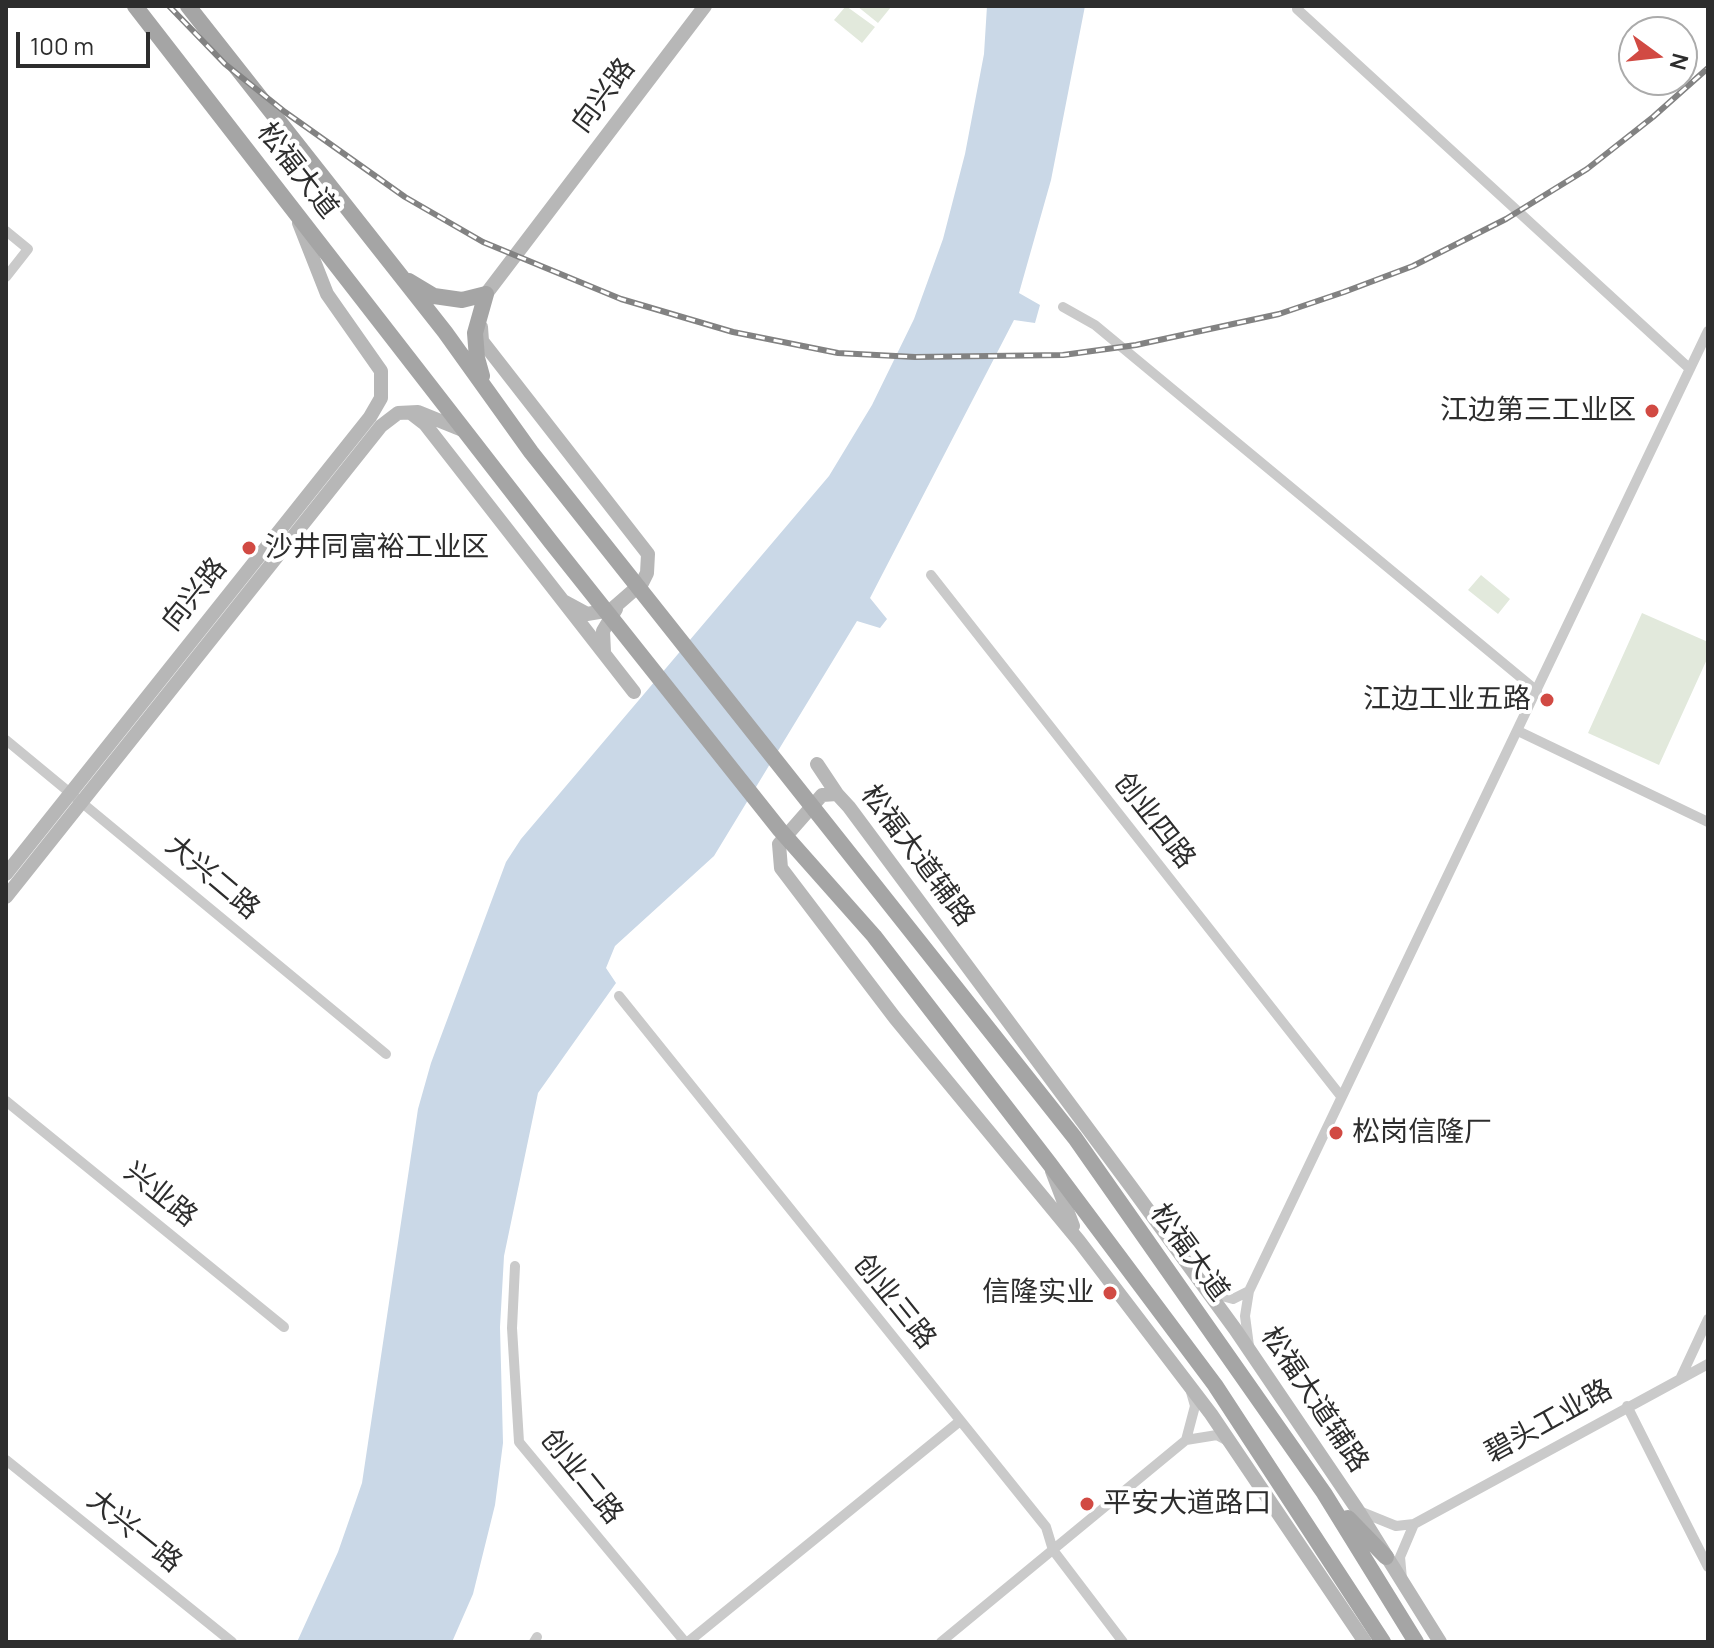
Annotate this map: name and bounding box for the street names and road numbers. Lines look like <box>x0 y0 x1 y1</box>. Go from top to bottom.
street label: 向兴路 <box>565 52 643 140</box>
street label: 松福大道 <box>249 117 345 225</box>
street label: 向兴路 <box>156 552 234 638</box>
street label: 创业四路 <box>1106 767 1202 875</box>
street label: 松福大道辅路 <box>853 779 981 933</box>
street label: 大兴二路 <box>158 829 266 927</box>
street label: 兴业路 <box>117 1156 203 1234</box>
street label: 松福大道 <box>1142 1198 1236 1308</box>
street label: 创业三路 <box>846 1248 942 1356</box>
street label: 松福大道辅路 <box>1253 1321 1375 1479</box>
street label: 碧头工业路 <box>1480 1373 1618 1471</box>
street label: 创业二路 <box>533 1423 629 1531</box>
street label: 大兴一路 <box>80 1484 188 1580</box>

